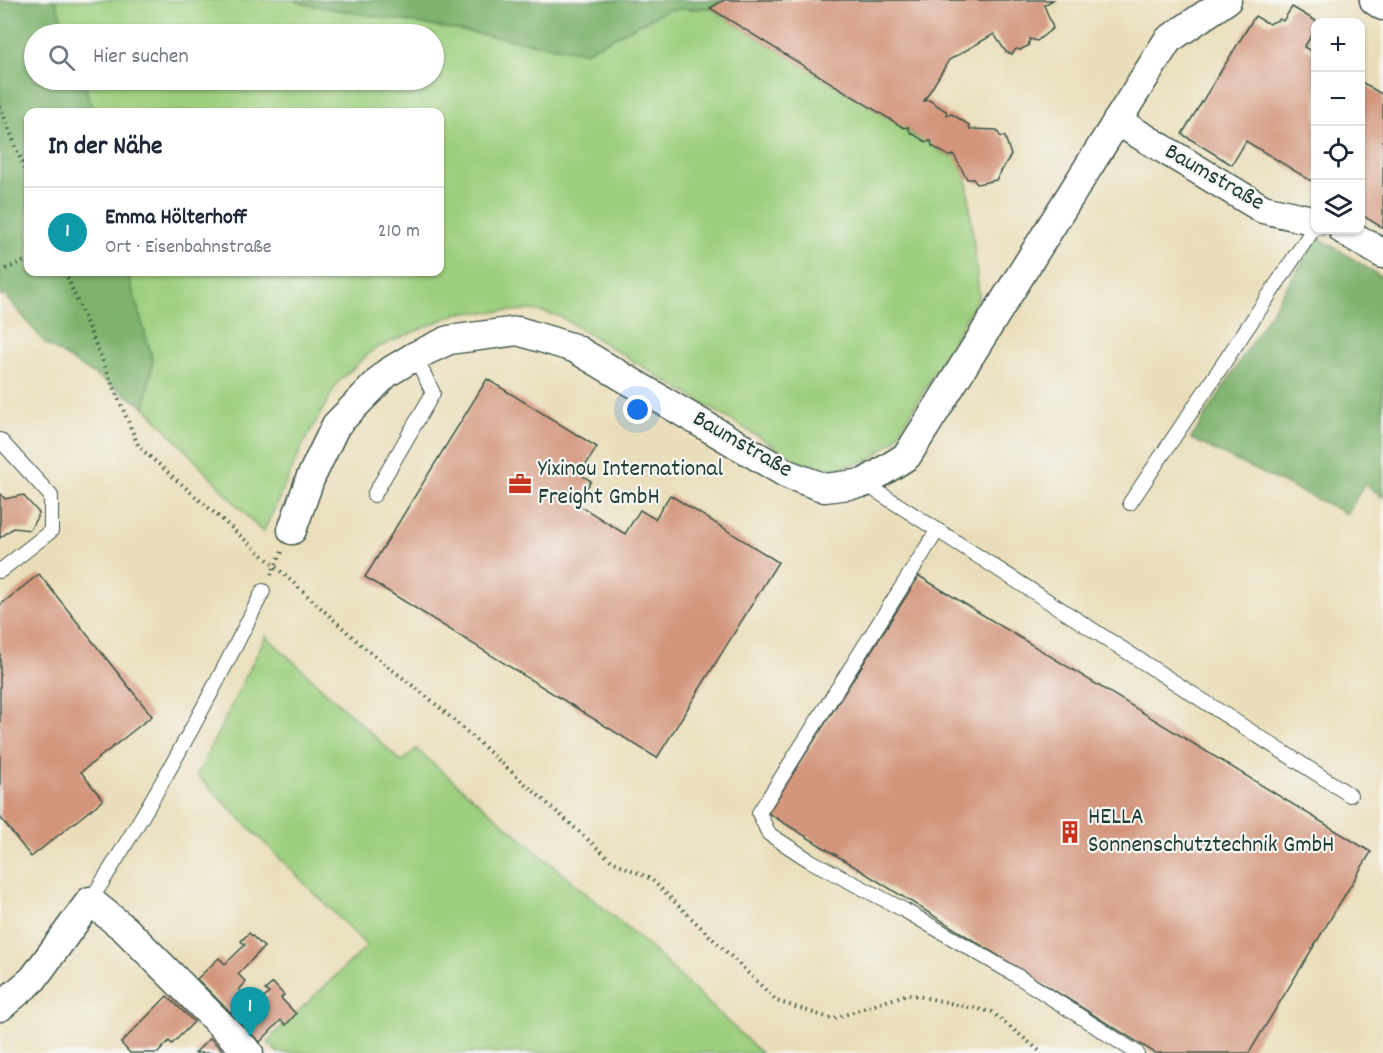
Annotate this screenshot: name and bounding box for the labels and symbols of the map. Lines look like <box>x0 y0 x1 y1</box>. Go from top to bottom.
street label: Baumstraße <box>1158 136 1270 220</box>
your location <box>623 395 652 424</box>
street label: Baumstraße <box>686 403 798 487</box>
place label: Yixinou International Freight GmbH <box>538 453 724 515</box>
office icon: Yixinou International Freight GmbH <box>507 471 533 497</box>
place label: HELLA Sonnenschutztechnik GmbH <box>1088 801 1334 863</box>
building icon: HELLA Sonnenschutztechnik GmbH <box>1057 819 1083 845</box>
pin: 1 <box>230 988 270 1037</box>

